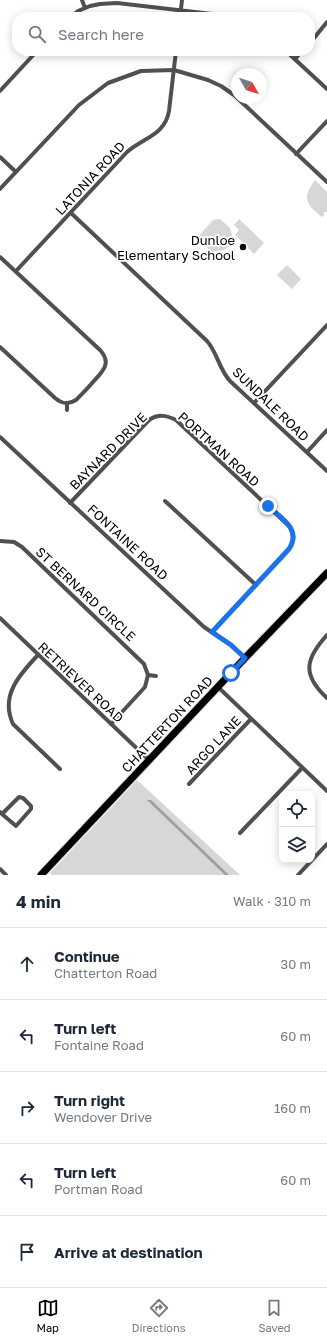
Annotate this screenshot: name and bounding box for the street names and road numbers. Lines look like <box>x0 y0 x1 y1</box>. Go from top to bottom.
street label: LATONIA ROAD <box>52 138 128 218</box>
street label: SUNDALE ROAD <box>230 364 312 444</box>
street label: PORTMAN ROAD <box>175 408 263 490</box>
street label: BAYNARD DRIVE <box>66 409 150 493</box>
street label: FONTAINE ROAD <box>84 501 172 583</box>
street label: ST BERNARD CIRCLE <box>33 544 139 644</box>
street label: RETRIEVER ROAD <box>35 638 127 726</box>
street label: CHATTERTON ROAD <box>118 672 216 776</box>
street label: ARGO LANE <box>182 712 244 777</box>

